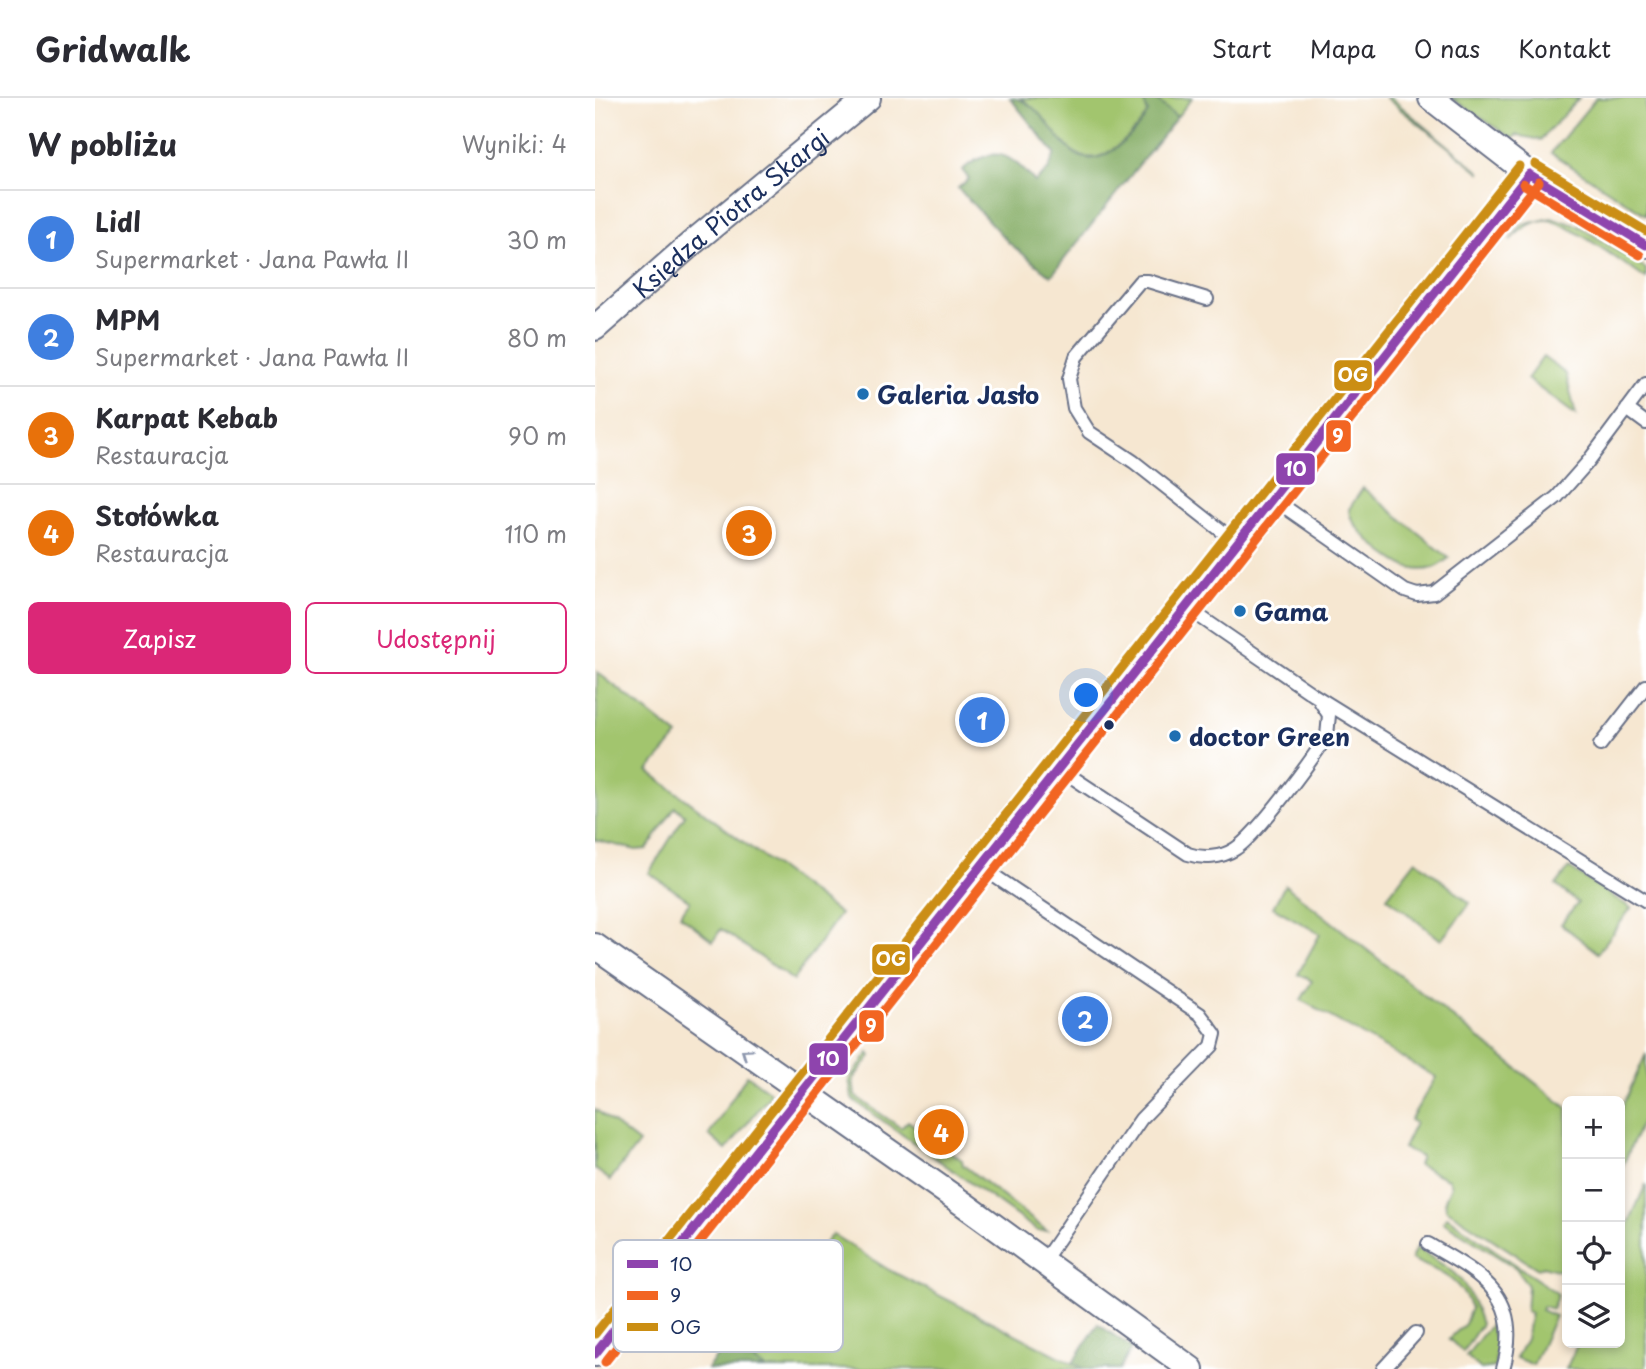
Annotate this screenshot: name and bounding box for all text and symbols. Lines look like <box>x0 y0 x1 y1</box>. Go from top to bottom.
text: Gridwalk <box>35 23 191 73</box>
text: Start <box>1212 30 1272 66</box>
text: Mapa <box>1310 30 1376 66</box>
text: O nas <box>1414 30 1480 66</box>
text: Kontakt <box>1518 30 1611 66</box>
street label: Księdza Piotra Skargi <box>624 119 837 306</box>
text: W pobliżu <box>28 121 177 166</box>
text: Wyniki: 4 <box>462 126 567 161</box>
text: Lidl <box>95 202 141 241</box>
text: 1 <box>46 222 57 257</box>
text: 30 m <box>506 222 567 257</box>
text: Supermarket · Jana Pawła II <box>95 241 409 276</box>
text: MPM <box>95 300 160 339</box>
text: 2 <box>43 320 59 355</box>
text: 80 m <box>507 320 567 355</box>
text: Supermarket · Jana Pawła II <box>95 339 409 374</box>
line badge: OG <box>1333 359 1373 392</box>
text: OG <box>1337 360 1369 388</box>
place label: Galeria Jasło <box>877 376 1039 412</box>
marker: Galeria Jasło <box>855 386 871 402</box>
text: Karpat Kebab <box>95 398 278 437</box>
text: 3 <box>43 418 59 453</box>
text: 90 m <box>508 418 567 453</box>
line badge: 9 <box>1325 419 1352 453</box>
text: 9 <box>1332 421 1344 449</box>
text: Restauracja <box>95 437 228 472</box>
line badge: 10 <box>1275 452 1316 486</box>
text: 10 <box>1283 454 1307 482</box>
text: Stołówka <box>95 496 219 535</box>
pin: 3 <box>726 507 772 559</box>
text: 4 <box>43 516 59 551</box>
text: 110 m <box>505 516 567 551</box>
text: Restauracja <box>95 535 228 570</box>
place label: Gama <box>1254 593 1329 629</box>
button: Zapisz <box>28 602 291 674</box>
button: Udostępnij <box>305 602 567 674</box>
marker: Gama <box>1232 603 1248 619</box>
your location <box>1069 678 1103 712</box>
pin: 1 <box>959 694 1005 746</box>
unlabelled marker <box>1102 718 1116 732</box>
place label: doctor Green <box>1189 718 1350 754</box>
marker: doctor Green <box>1167 728 1183 744</box>
line badge: OG <box>871 943 911 976</box>
text: OG <box>875 944 907 972</box>
pin: 2 <box>1062 993 1108 1045</box>
line badge: 9 <box>858 1009 885 1043</box>
text: 9 <box>865 1011 877 1039</box>
line badge: 10 <box>808 1042 849 1076</box>
text: 10 <box>816 1044 840 1072</box>
one-way arrow <box>741 1049 754 1061</box>
map controls <box>1562 1096 1625 1348</box>
button: + <box>1562 1096 1625 1159</box>
pin: 4 <box>918 1106 964 1158</box>
button: − <box>1562 1159 1625 1222</box>
button: locate <box>1562 1222 1625 1285</box>
legend <box>613 1240 843 1352</box>
text: 10 <box>670 1249 692 1277</box>
text: 9 <box>670 1280 681 1308</box>
button: layers <box>1562 1285 1625 1348</box>
text: OG <box>670 1312 701 1340</box>

